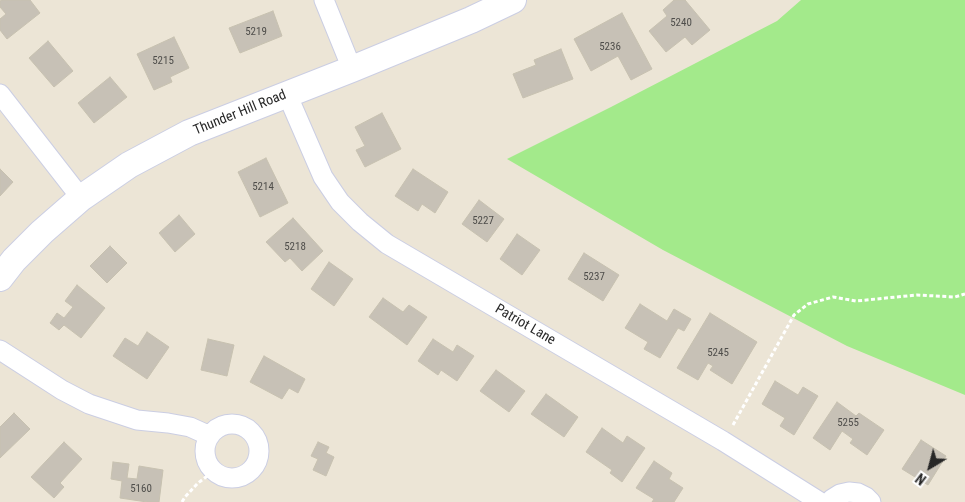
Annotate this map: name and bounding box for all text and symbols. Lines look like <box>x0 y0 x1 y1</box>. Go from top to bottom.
house number: 5240 <box>670 16 692 30</box>
house number: 5219 <box>245 25 267 39</box>
house number: 5236 <box>599 40 621 54</box>
house number: 5215 <box>152 54 174 68</box>
street label: Thunder Hill Road <box>191 87 289 139</box>
house number: 5214 <box>252 180 274 194</box>
house number: 5227 <box>472 214 494 228</box>
house number: 5218 <box>284 240 306 254</box>
house number: 5237 <box>583 270 605 284</box>
street label: Patriot Lane <box>492 301 558 349</box>
house number: 5245 <box>707 346 729 360</box>
house number: 5255 <box>837 416 859 430</box>
north arrow <box>905 442 955 492</box>
text: N <box>913 470 929 488</box>
house number: 5160 <box>130 482 152 496</box>

